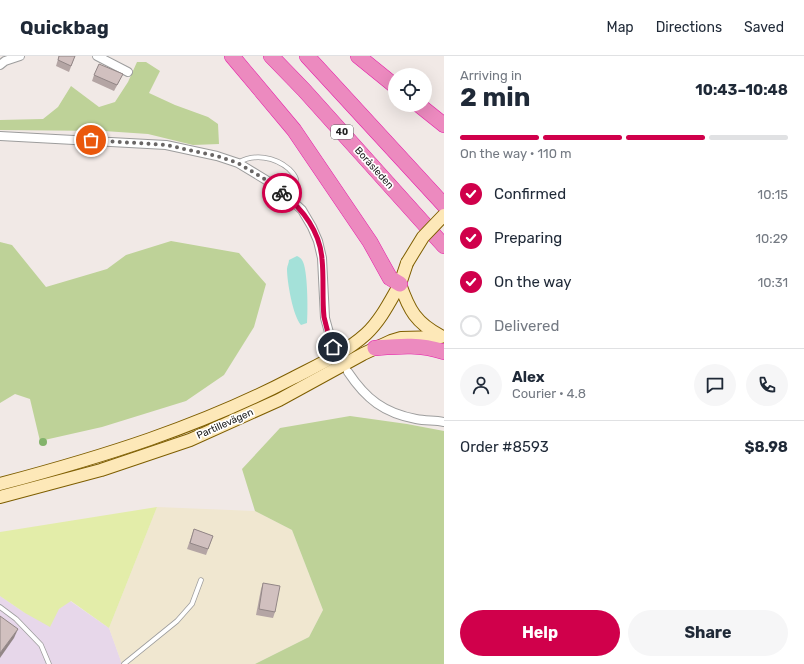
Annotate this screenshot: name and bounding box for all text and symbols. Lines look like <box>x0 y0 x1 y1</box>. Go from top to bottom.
text: Quickbag <box>20 16 109 39</box>
text: Map <box>607 19 634 36</box>
text: Directions <box>656 19 722 36</box>
text: Saved <box>744 19 784 36</box>
map controls <box>388 68 432 112</box>
button: locate <box>388 68 432 112</box>
text: Arriving in <box>460 68 522 83</box>
text: 10:43–10:48 <box>695 81 788 99</box>
text: 2 min <box>460 82 530 113</box>
pin <box>74 123 108 157</box>
road number: 40 <box>331 125 353 139</box>
icon: bag <box>80 129 102 151</box>
street label: Boråsleden <box>352 145 396 191</box>
text: On the way · 110 m <box>460 146 572 161</box>
courier <box>262 173 302 213</box>
icon: bike <box>271 182 293 204</box>
icon: check <box>460 183 482 205</box>
text: Confirmed <box>494 185 566 203</box>
text: 10:15 <box>758 187 788 202</box>
icon: check <box>460 227 482 249</box>
text: Preparing <box>494 229 562 247</box>
text: 10:29 <box>756 231 788 246</box>
icon: check <box>460 271 482 293</box>
text: On the way <box>494 273 572 291</box>
text: 10:31 <box>758 275 788 290</box>
text: Delivered <box>494 317 559 335</box>
pin <box>316 330 350 364</box>
icon: home <box>322 336 344 358</box>
button: person <box>460 364 502 406</box>
button: chat <box>694 364 736 406</box>
button: phone <box>746 364 788 406</box>
text: Alex <box>512 368 545 386</box>
text: Courier · 4.8 <box>512 386 586 401</box>
street label: Partillevägen <box>195 406 255 442</box>
text: Order #8593 <box>460 438 549 456</box>
text: $8.98 <box>744 438 788 456</box>
button: Help <box>460 610 620 656</box>
button: Share <box>628 610 788 656</box>

